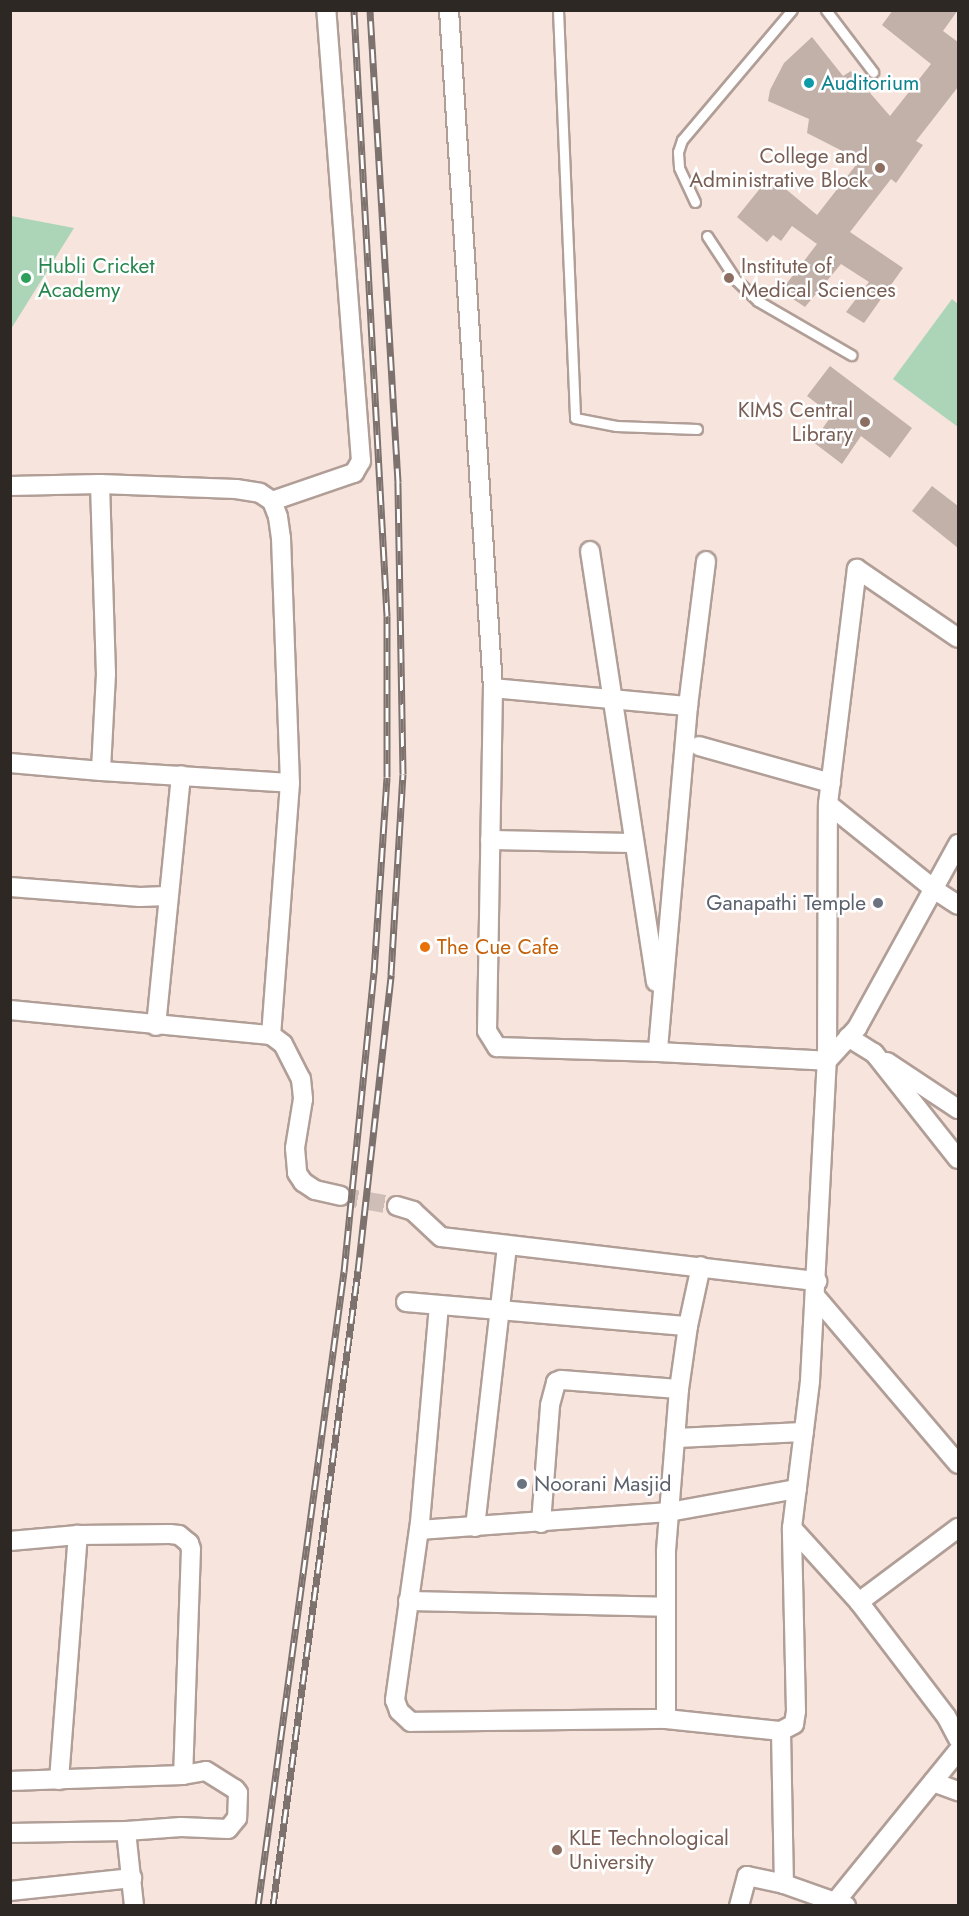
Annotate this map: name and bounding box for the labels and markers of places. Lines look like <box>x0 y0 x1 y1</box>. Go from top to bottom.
place label: Auditorium <box>821 70 919 96</box>
marker: Auditorium <box>802 76 816 90</box>
place label: College and Administrative Block <box>689 143 868 193</box>
marker: College and Administrative Block <box>873 161 887 175</box>
place label: Hubli Cricket Academy <box>38 253 154 303</box>
place label: Institute of Medical Sciences <box>741 253 896 303</box>
marker: Hubli Cricket Academy <box>19 271 33 285</box>
marker: Institute of Medical Sciences <box>722 271 736 285</box>
place label: KIMS Central Library <box>738 397 853 447</box>
marker: KIMS Central Library <box>858 415 872 429</box>
place label: Ganapathi Temple <box>706 890 866 916</box>
marker: Ganapathi Temple <box>871 896 885 910</box>
place label: The Cue Cafe <box>437 934 559 960</box>
marker: The Cue Cafe <box>418 940 432 954</box>
place label: Noorani Masjid <box>534 1471 672 1497</box>
marker: Noorani Masjid <box>515 1477 529 1491</box>
place label: KLE Technological University <box>569 1825 729 1875</box>
marker: KLE Technological University <box>550 1843 564 1857</box>

